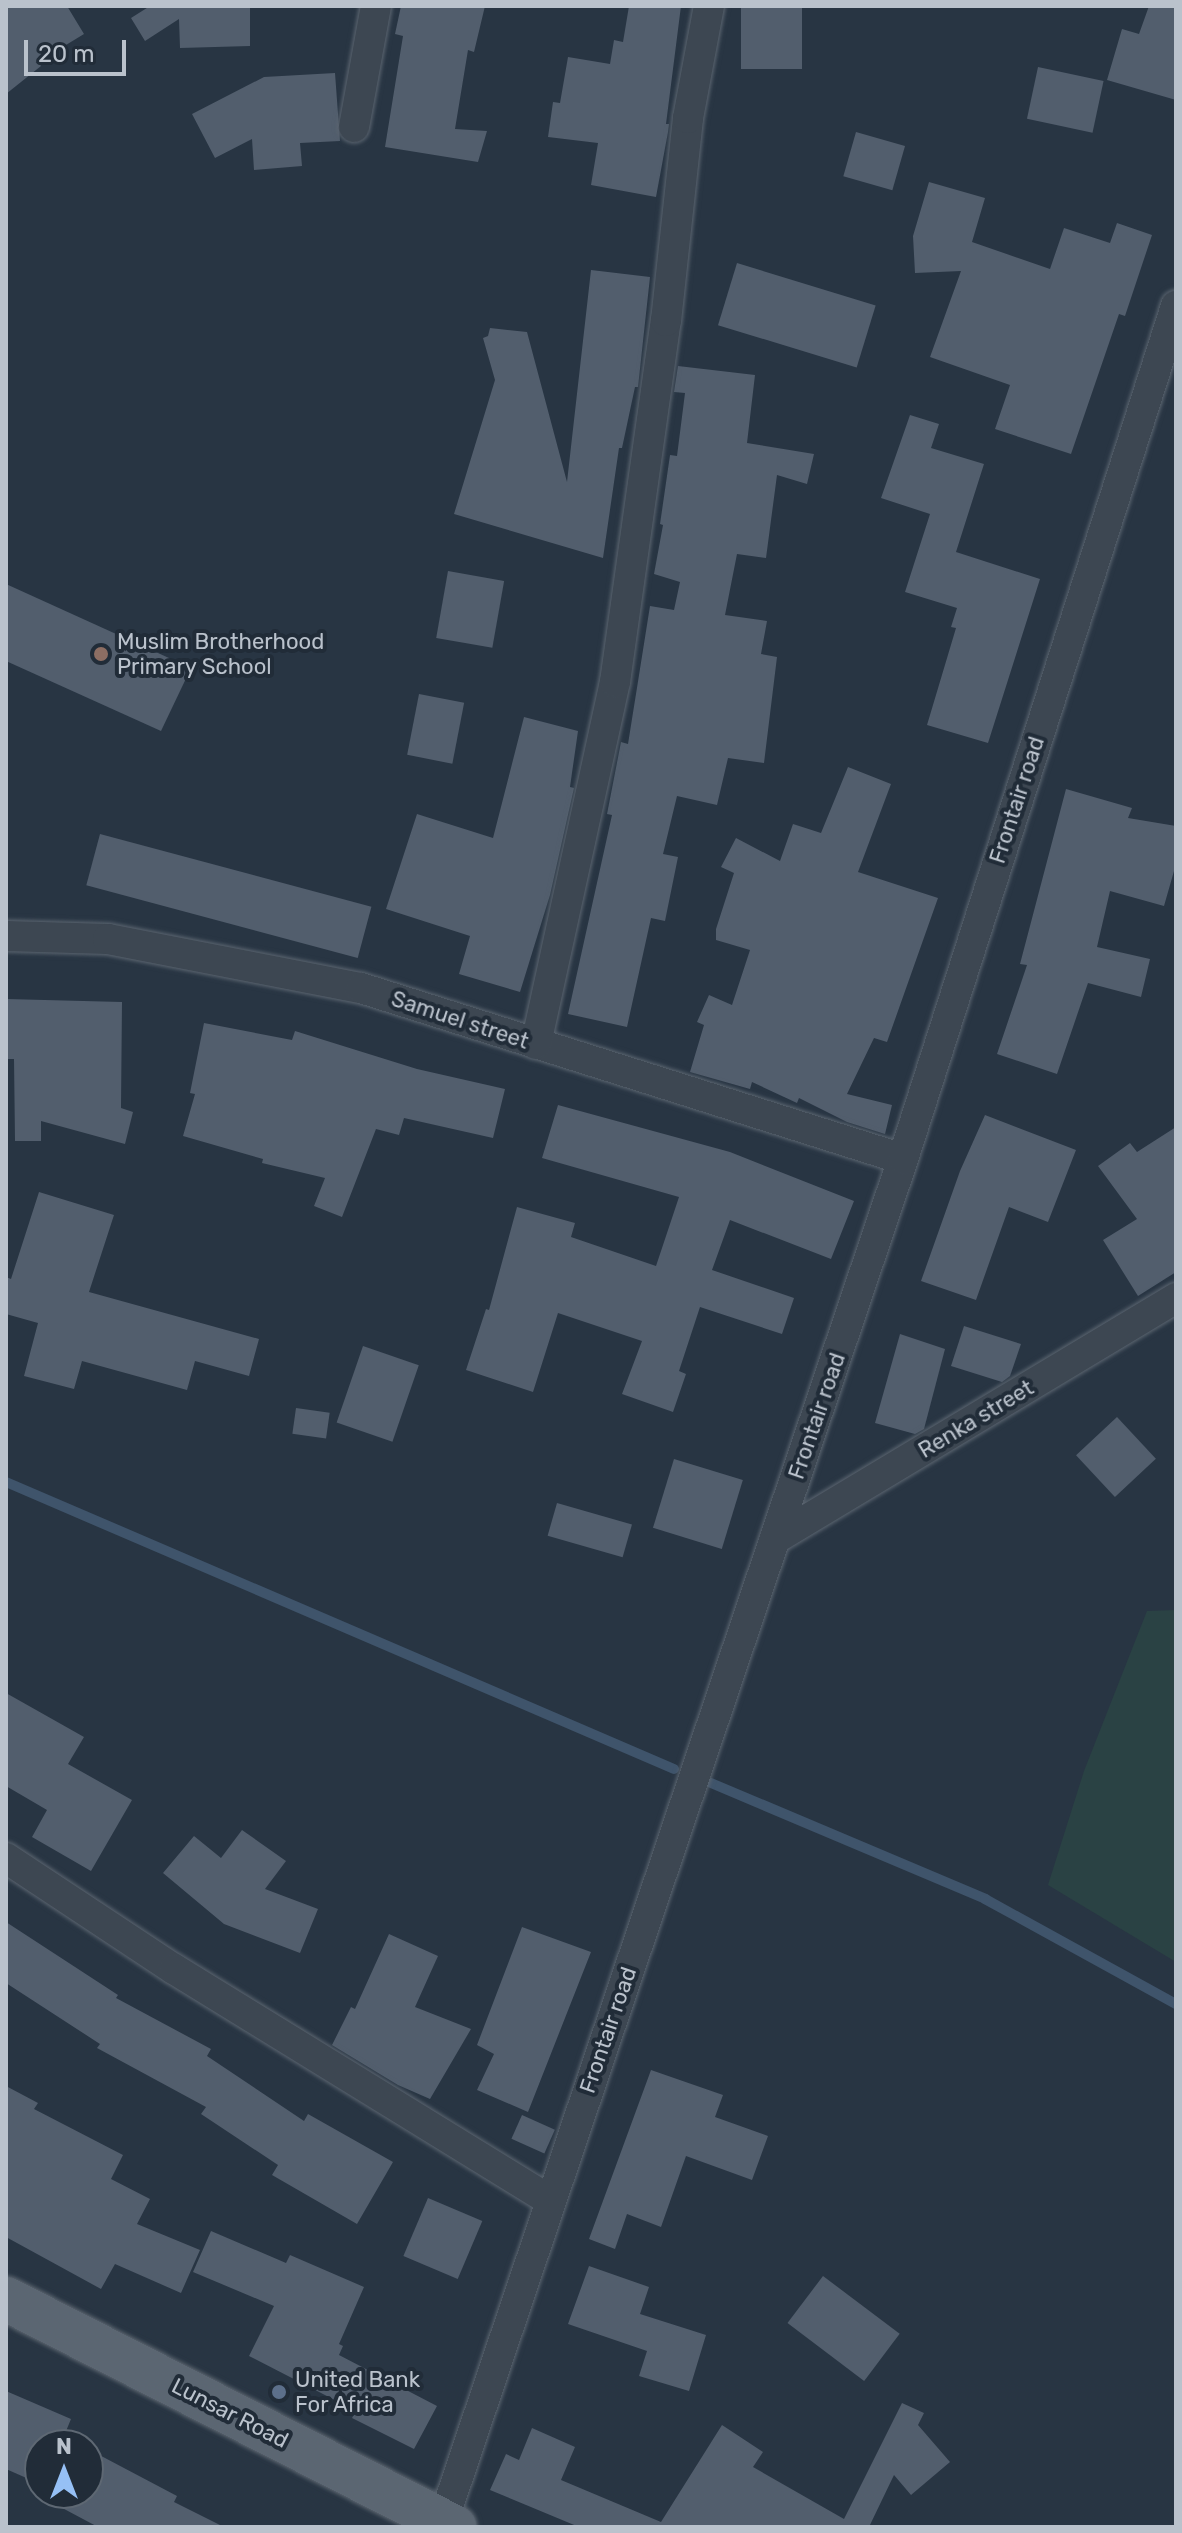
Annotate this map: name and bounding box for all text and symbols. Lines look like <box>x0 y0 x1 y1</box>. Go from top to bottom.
scale bar <box>28 24 130 74</box>
text: 20 m <box>38 40 95 68</box>
place label: Muslim Brotherhood Primary School <box>117 628 324 680</box>
marker: Muslim Brotherhood Primary School <box>92 645 110 663</box>
street label: Frontair road <box>984 733 1050 867</box>
street label: Samuel street <box>388 985 532 1055</box>
street label: Frontair road <box>783 1349 851 1483</box>
street label: Renka street <box>914 1374 1038 1464</box>
street label: Frontair road <box>574 1963 642 2097</box>
place label: United Bank For Africa <box>295 2366 420 2418</box>
street label: Lunsar Road <box>167 2372 293 2454</box>
marker: United Bank For Africa <box>270 2383 288 2401</box>
north arrow <box>24 2429 104 2509</box>
text: N <box>56 2433 72 2460</box>

